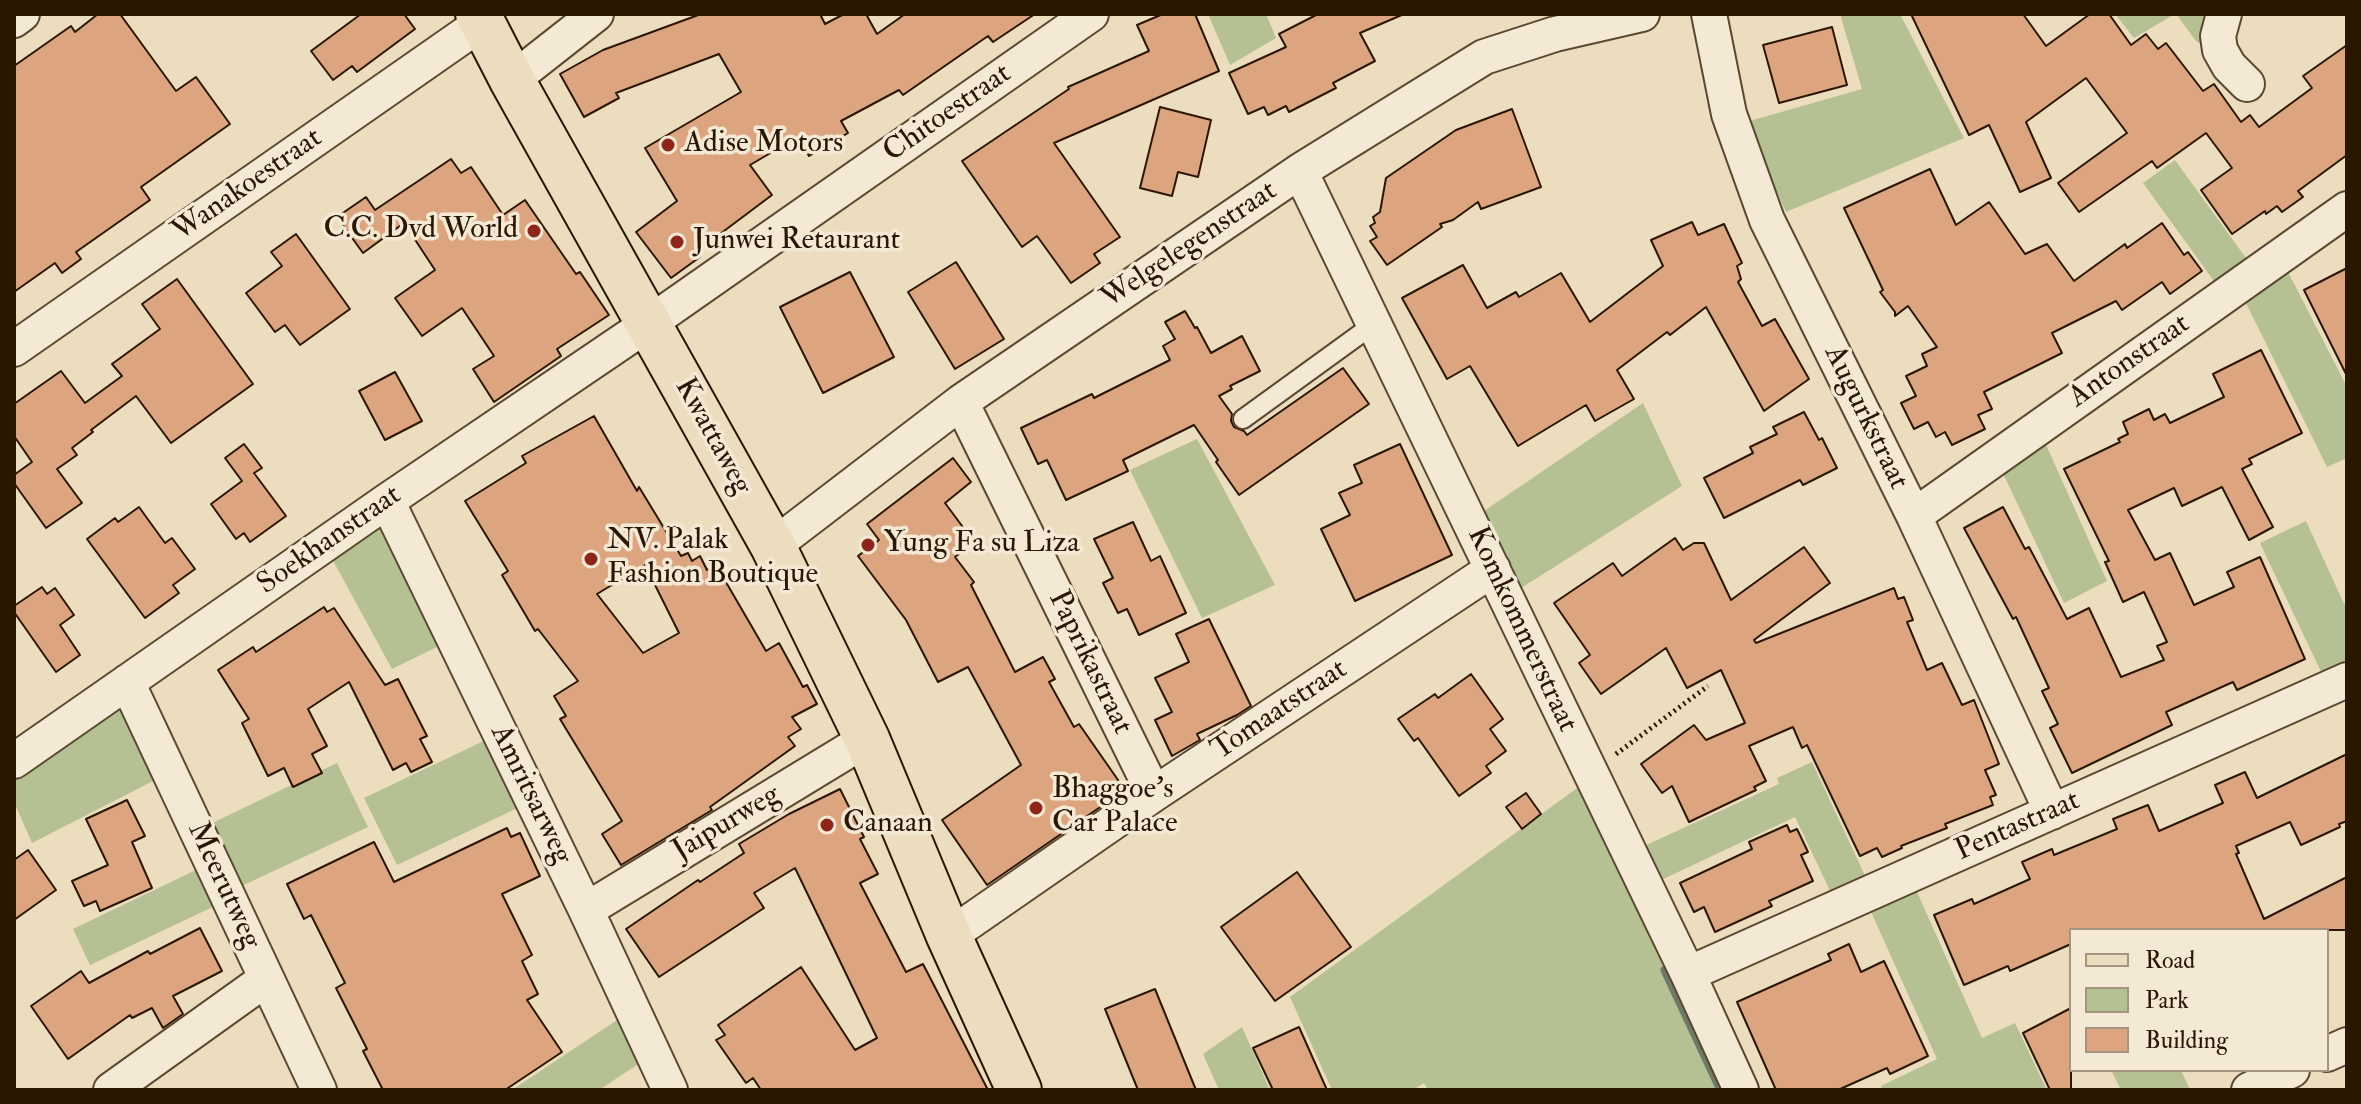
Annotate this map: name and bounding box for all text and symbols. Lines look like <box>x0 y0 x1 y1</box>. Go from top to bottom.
street label: Chitoestraat <box>877 57 1019 171</box>
street label: Wanakoestraat <box>166 121 330 251</box>
place label: Adise Motors <box>684 127 843 163</box>
marker: Adise Motors <box>659 136 677 154</box>
street label: Welgelegenstraat <box>1095 174 1285 318</box>
place label: C.C. Dvd World <box>324 213 518 249</box>
marker: C.C. Dvd World <box>525 222 543 240</box>
place label: Junwei Retaurant <box>693 224 900 260</box>
marker: Junwei Retaurant <box>668 233 686 251</box>
street label: Antonstraat <box>2063 307 2197 417</box>
street label: Augurkstraat <box>1815 340 1915 496</box>
street label: Kwattaweg <box>665 372 759 502</box>
street label: Soekhanstraat <box>251 478 409 604</box>
street label: Komkommerstraat <box>1458 522 1584 738</box>
place label: NV. Palak Fashion Boutique <box>607 524 818 594</box>
place label: Yung Fa su Liza <box>884 527 1080 563</box>
marker: Yung Fa su Liza <box>859 536 877 554</box>
marker: NV. Palak Fashion Boutique <box>582 550 600 568</box>
street label: Paprikastraat <box>1039 585 1139 741</box>
street label: Tomaatstraat <box>1205 652 1355 770</box>
street label: Amritsarweg <box>481 720 579 870</box>
place label: Bhaggoe's Car Palace <box>1052 773 1177 844</box>
street label: Jaipurweg <box>667 778 787 870</box>
street label: Pentastraat <box>1950 784 2086 870</box>
marker: Bhaggoe's Car Palace <box>1027 799 1045 817</box>
place label: Canaan <box>843 807 933 843</box>
marker: Canaan <box>818 816 836 834</box>
street label: Meerutweg <box>178 817 268 955</box>
legend <box>2069 928 2329 1072</box>
text: Road <box>2145 945 2195 976</box>
text: Park <box>2145 985 2189 1016</box>
text: Building <box>2145 1025 2228 1056</box>

